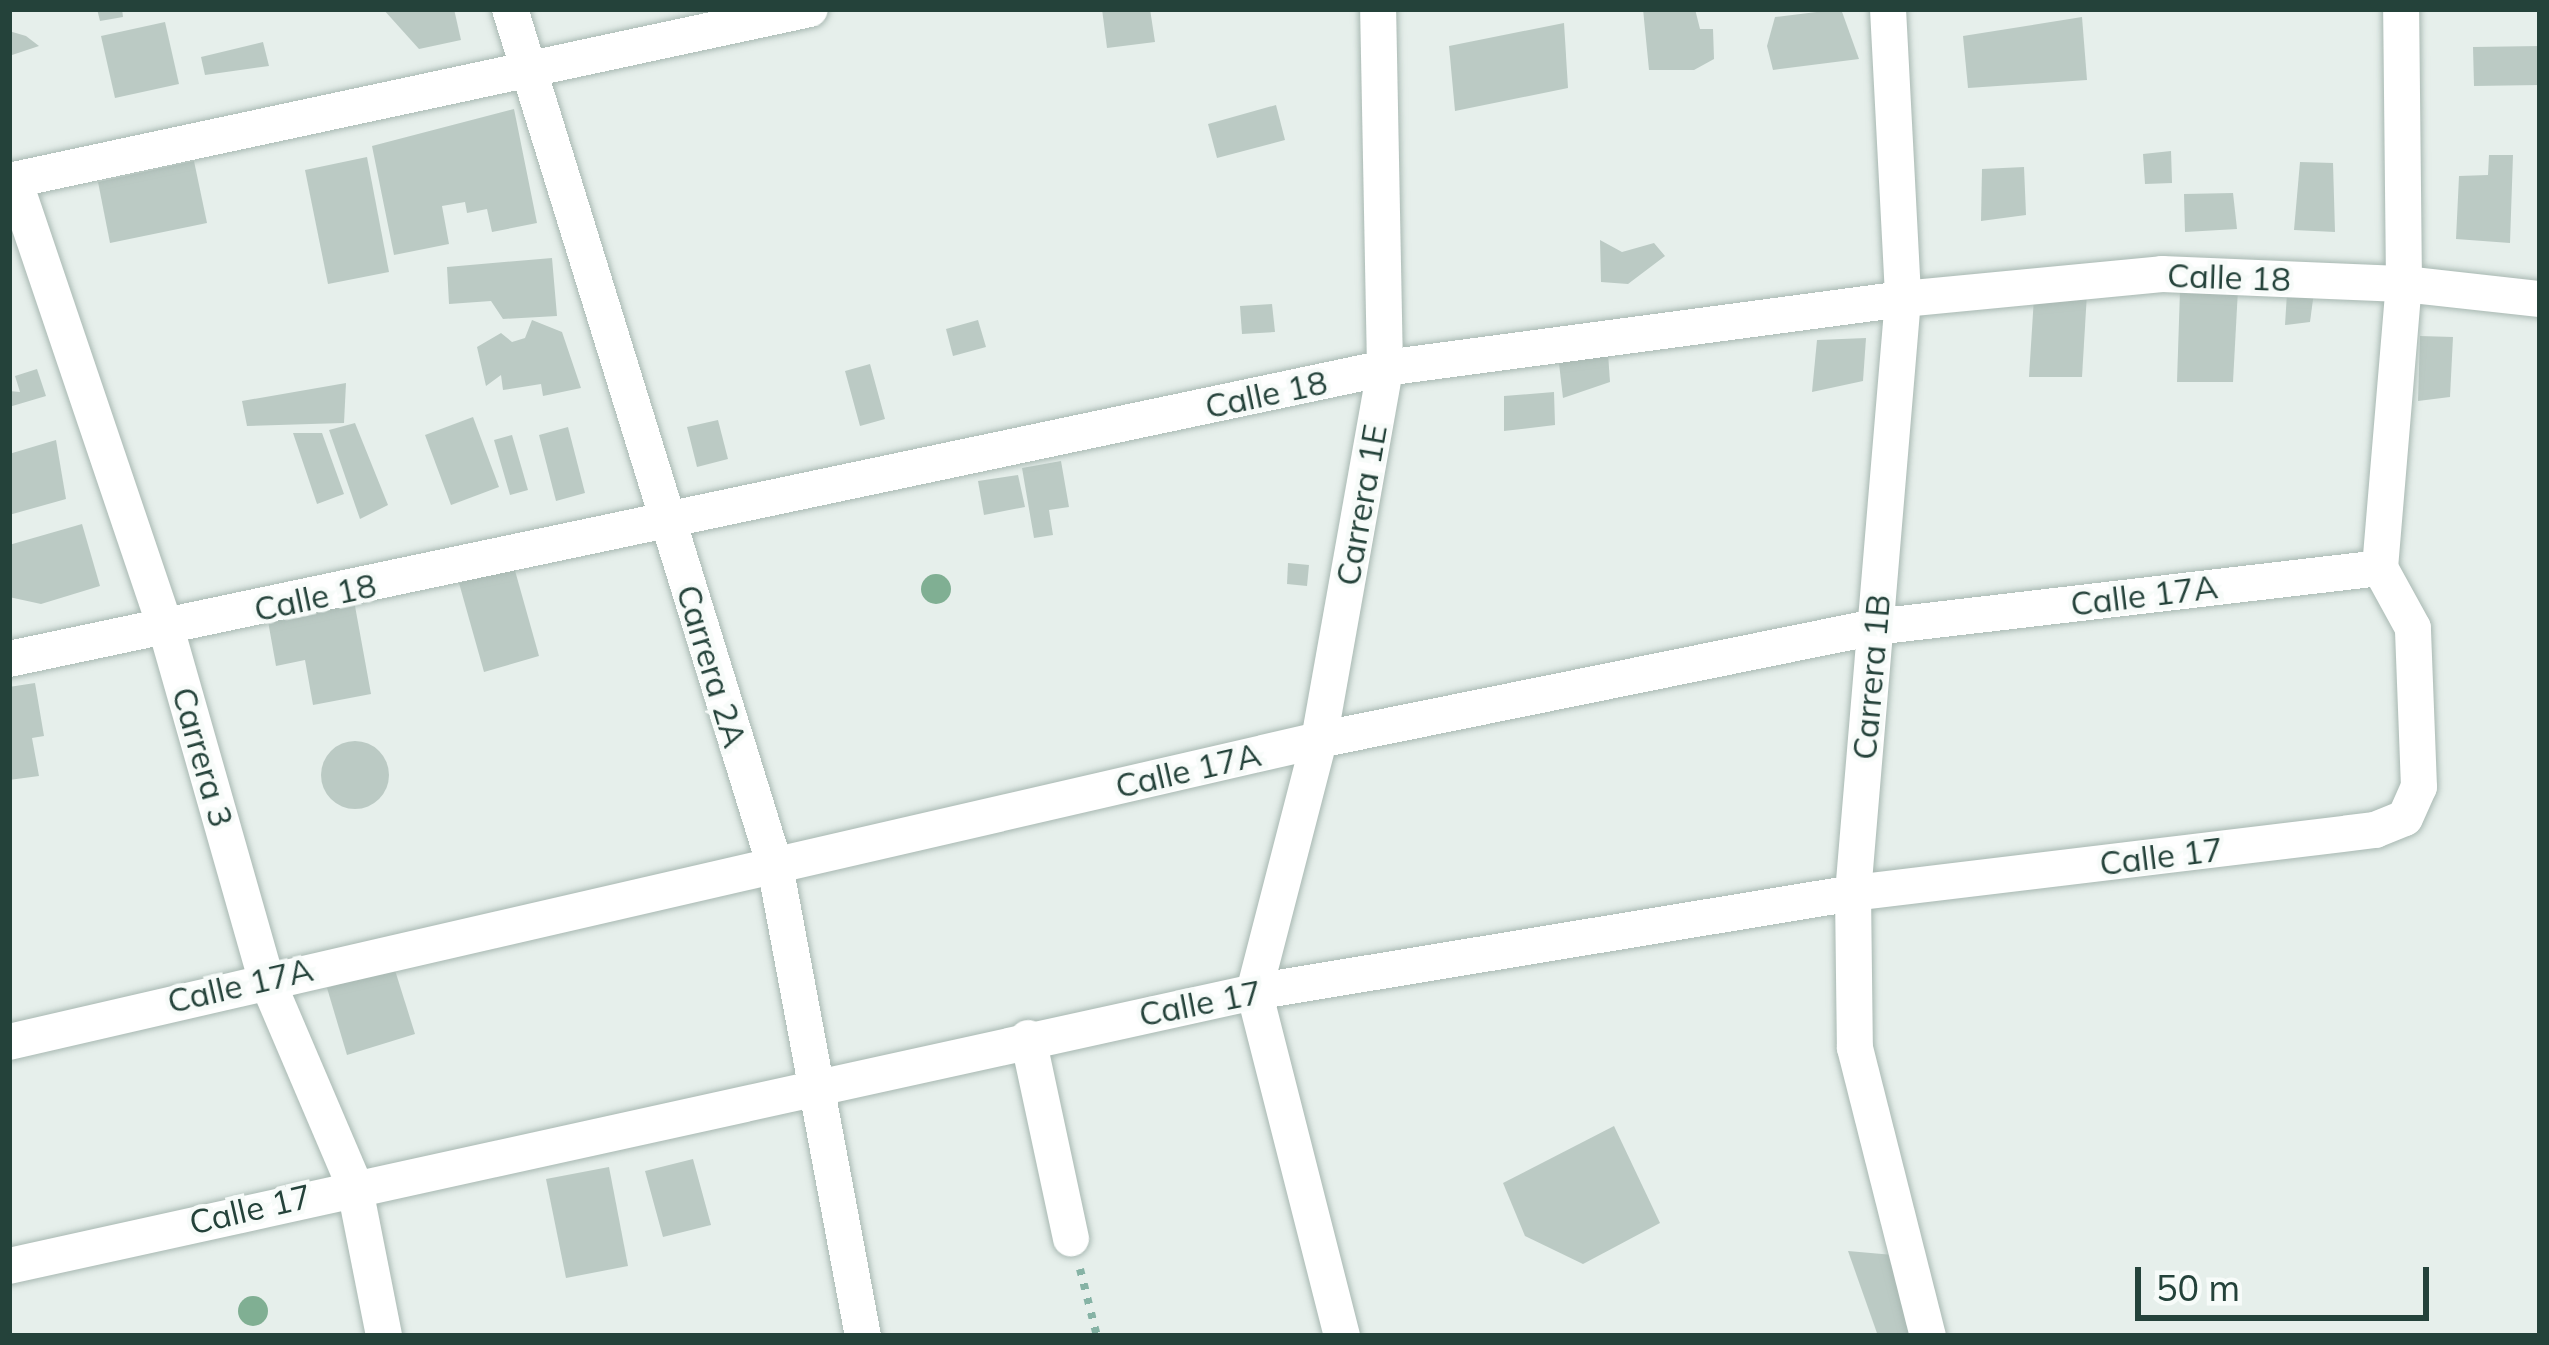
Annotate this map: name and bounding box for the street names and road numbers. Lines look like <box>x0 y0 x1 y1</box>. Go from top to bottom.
street label: Calle 18 <box>2166 255 2292 299</box>
street label: Calle 18 <box>1201 362 1331 426</box>
street label: Carrera 1E <box>1327 421 1395 589</box>
street label: Calle 18 <box>250 565 380 629</box>
street label: Calle 17A <box>2068 566 2220 624</box>
street label: Carrera 2A <box>669 580 755 752</box>
street label: Carrera 1B <box>1844 593 1898 761</box>
street label: Carrera 3 <box>164 683 242 831</box>
street label: Calle 17A <box>1111 734 1265 806</box>
street label: Calle 17 <box>2097 829 2225 883</box>
street label: Calle 17A <box>163 949 317 1021</box>
street label: Calle 17 <box>1136 972 1264 1034</box>
street label: Calle 17 <box>185 1176 315 1242</box>

